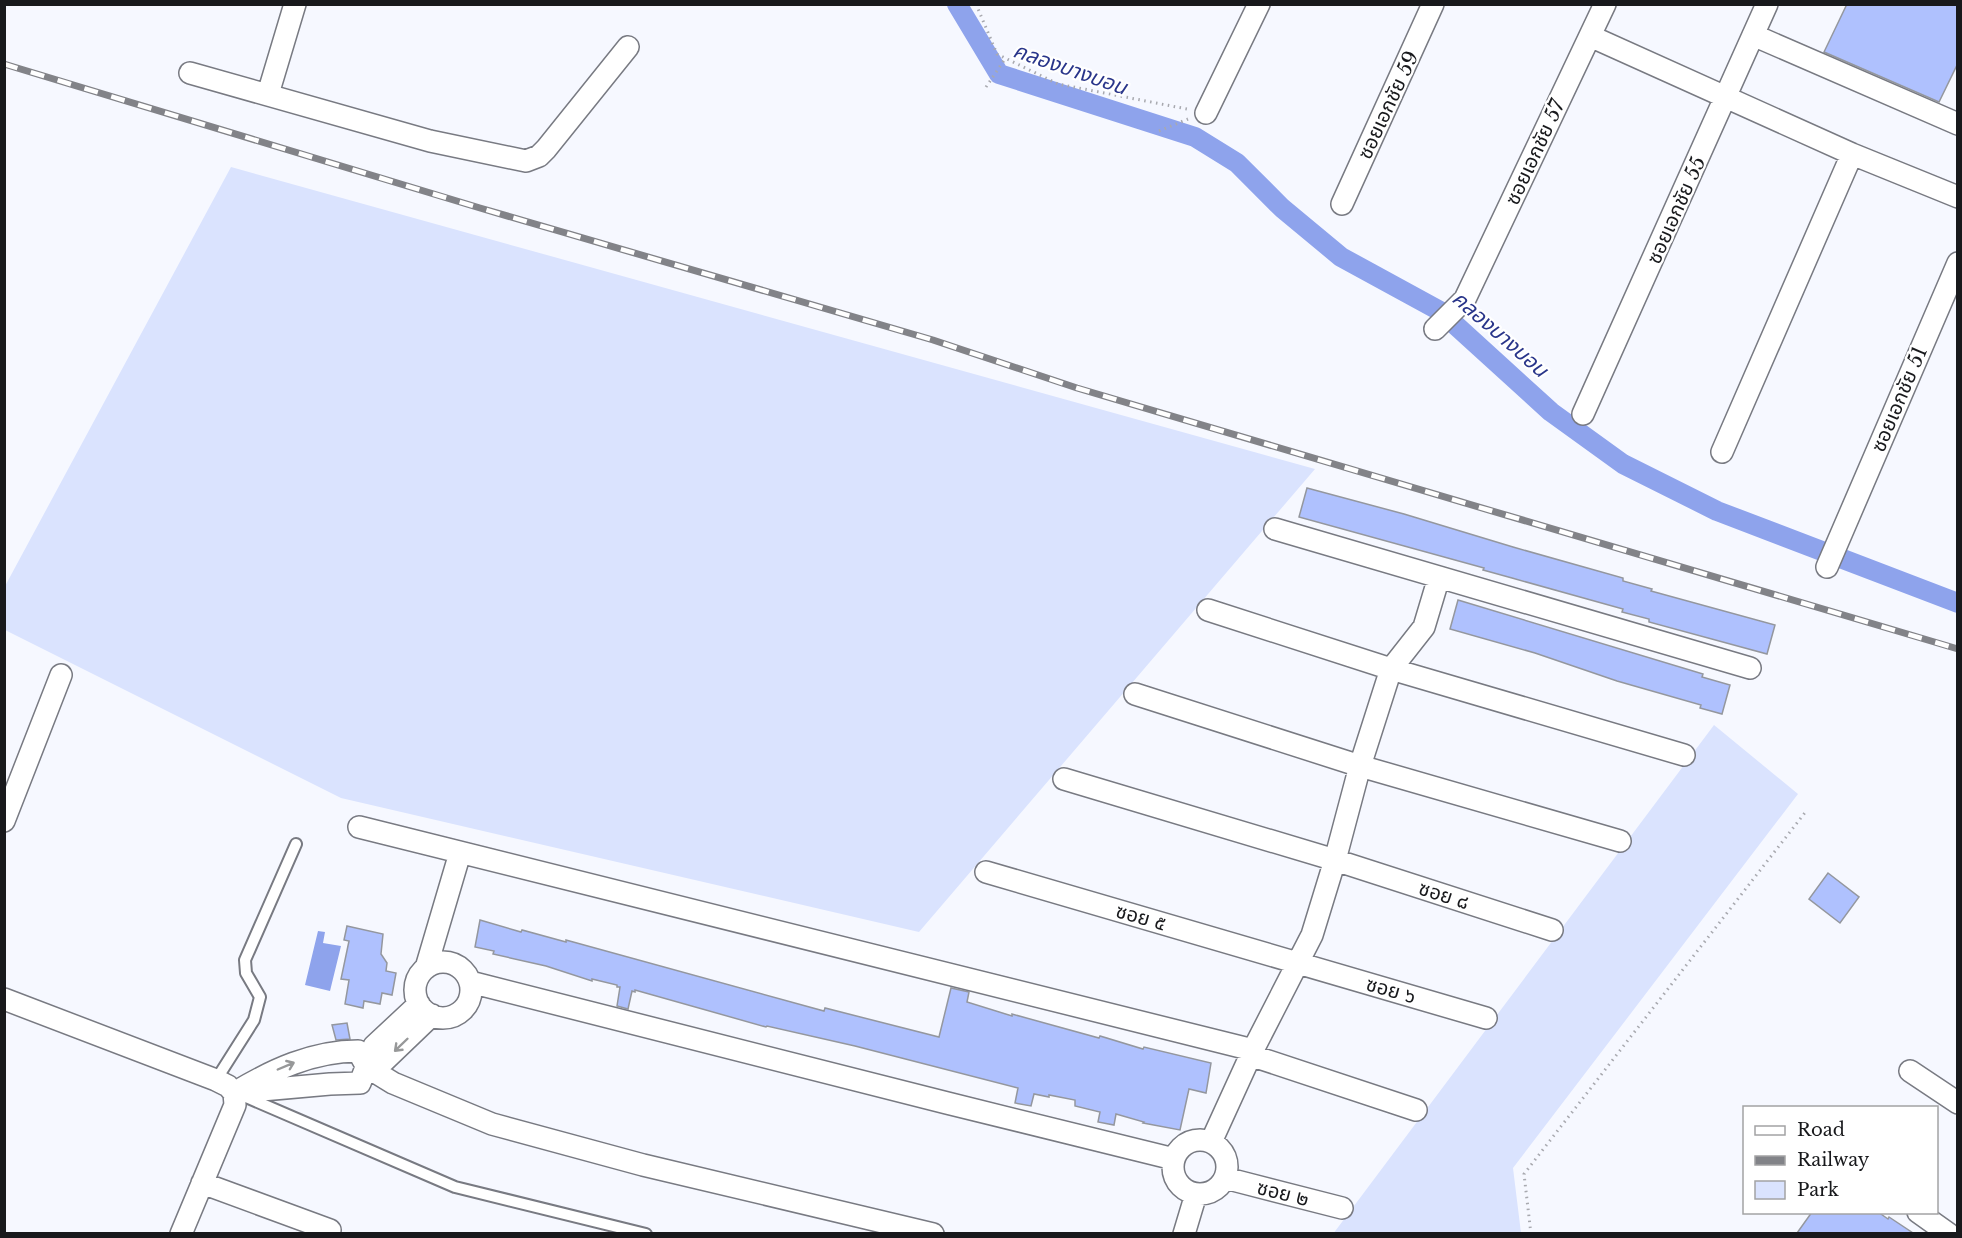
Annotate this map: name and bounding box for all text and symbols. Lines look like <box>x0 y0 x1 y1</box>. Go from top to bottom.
water label: คลองบางบอน <box>1010 37 1131 101</box>
street label: ซอยเอกชัย 59 <box>1353 47 1423 163</box>
street label: ซอยเอกชัย 57 <box>1500 95 1570 209</box>
street label: ซอยเอกชัย 55 <box>1642 153 1710 267</box>
water label: คลองบางบอน <box>1447 285 1554 383</box>
street label: ซอยเอกชัย 51 <box>1866 343 1932 455</box>
street label: ซอย ๘ <box>1416 876 1472 914</box>
street label: ซอย ๕ <box>1113 898 1169 936</box>
street label: ซอย ๖ <box>1363 971 1419 1009</box>
one-way arrow <box>394 1037 409 1052</box>
one-way arrow <box>277 1060 295 1071</box>
legend <box>1743 1106 1938 1214</box>
text: Road <box>1797 1119 1845 1141</box>
text: Railway <box>1797 1149 1870 1171</box>
street label: ซอย ๒ <box>1255 1175 1311 1211</box>
text: Park <box>1797 1179 1839 1201</box>

